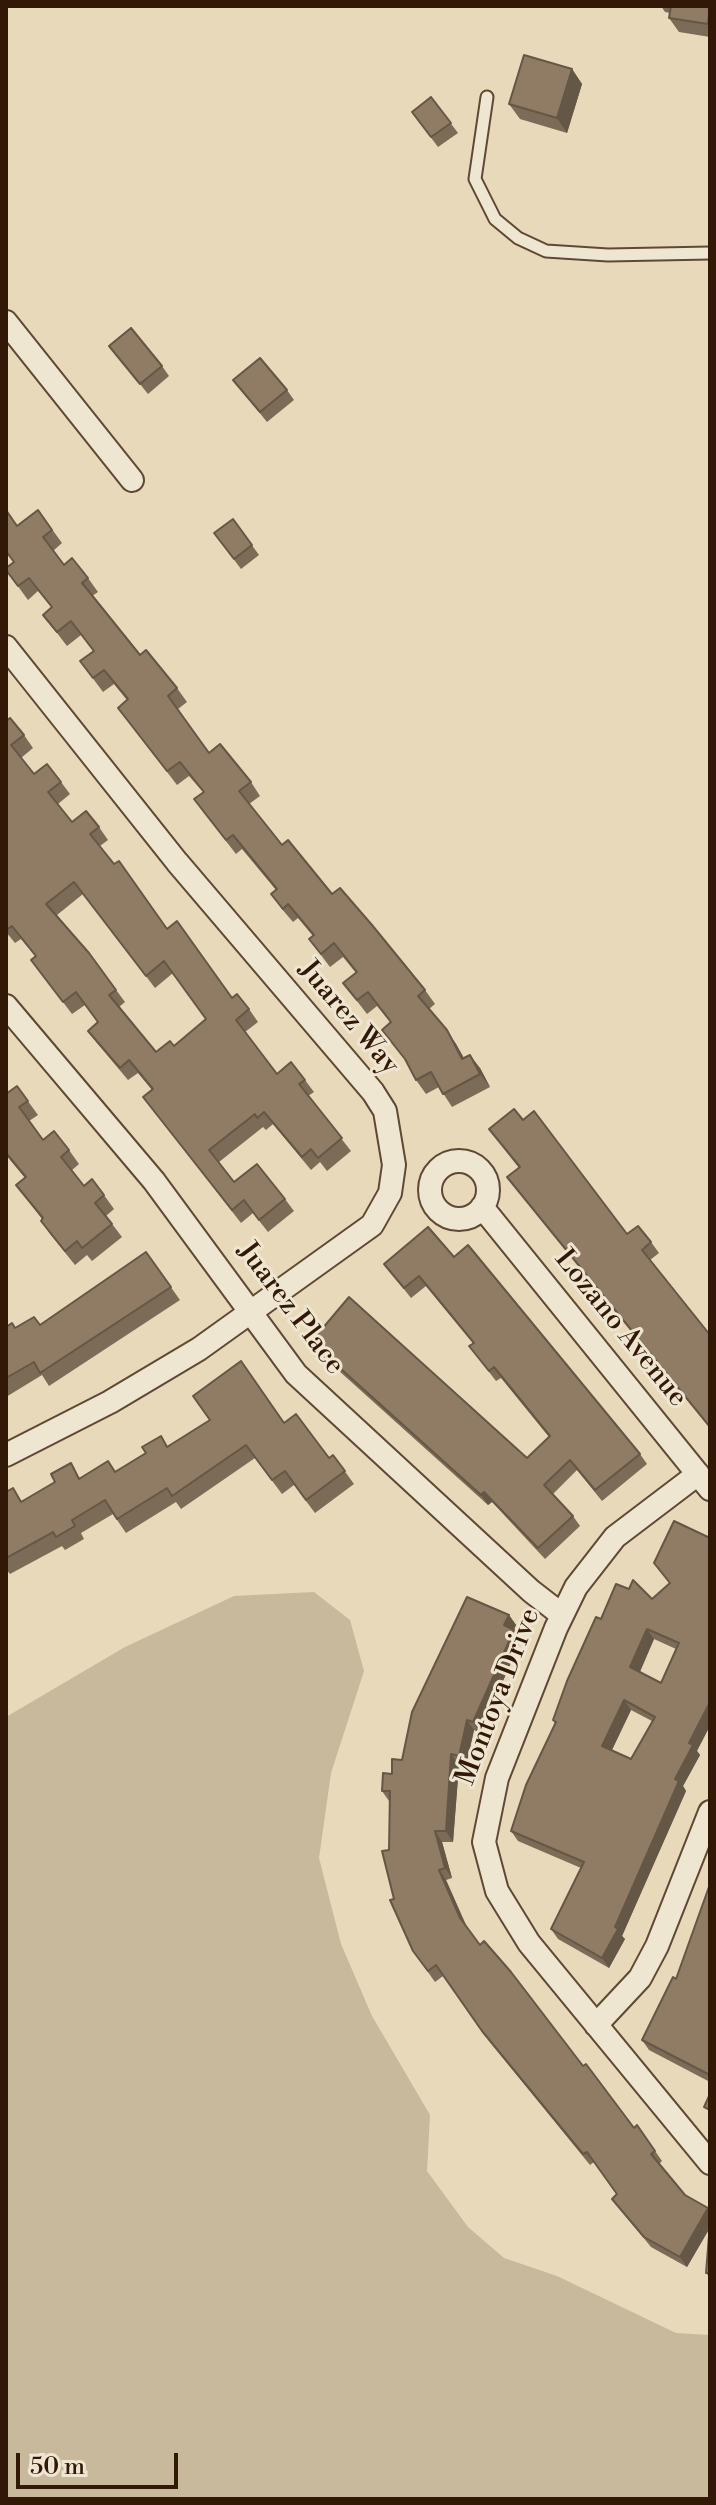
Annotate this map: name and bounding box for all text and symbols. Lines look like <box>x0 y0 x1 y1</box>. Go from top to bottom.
street label: Juarez Way <box>291 954 405 1082</box>
street label: Juarez Place <box>229 1236 351 1382</box>
street label: Lozano Avenue <box>546 1244 694 1414</box>
street label: Montoya Drive <box>450 1604 548 1790</box>
scale bar <box>20 2437 182 2487</box>
text: 50 m <box>30 2452 85 2482</box>

